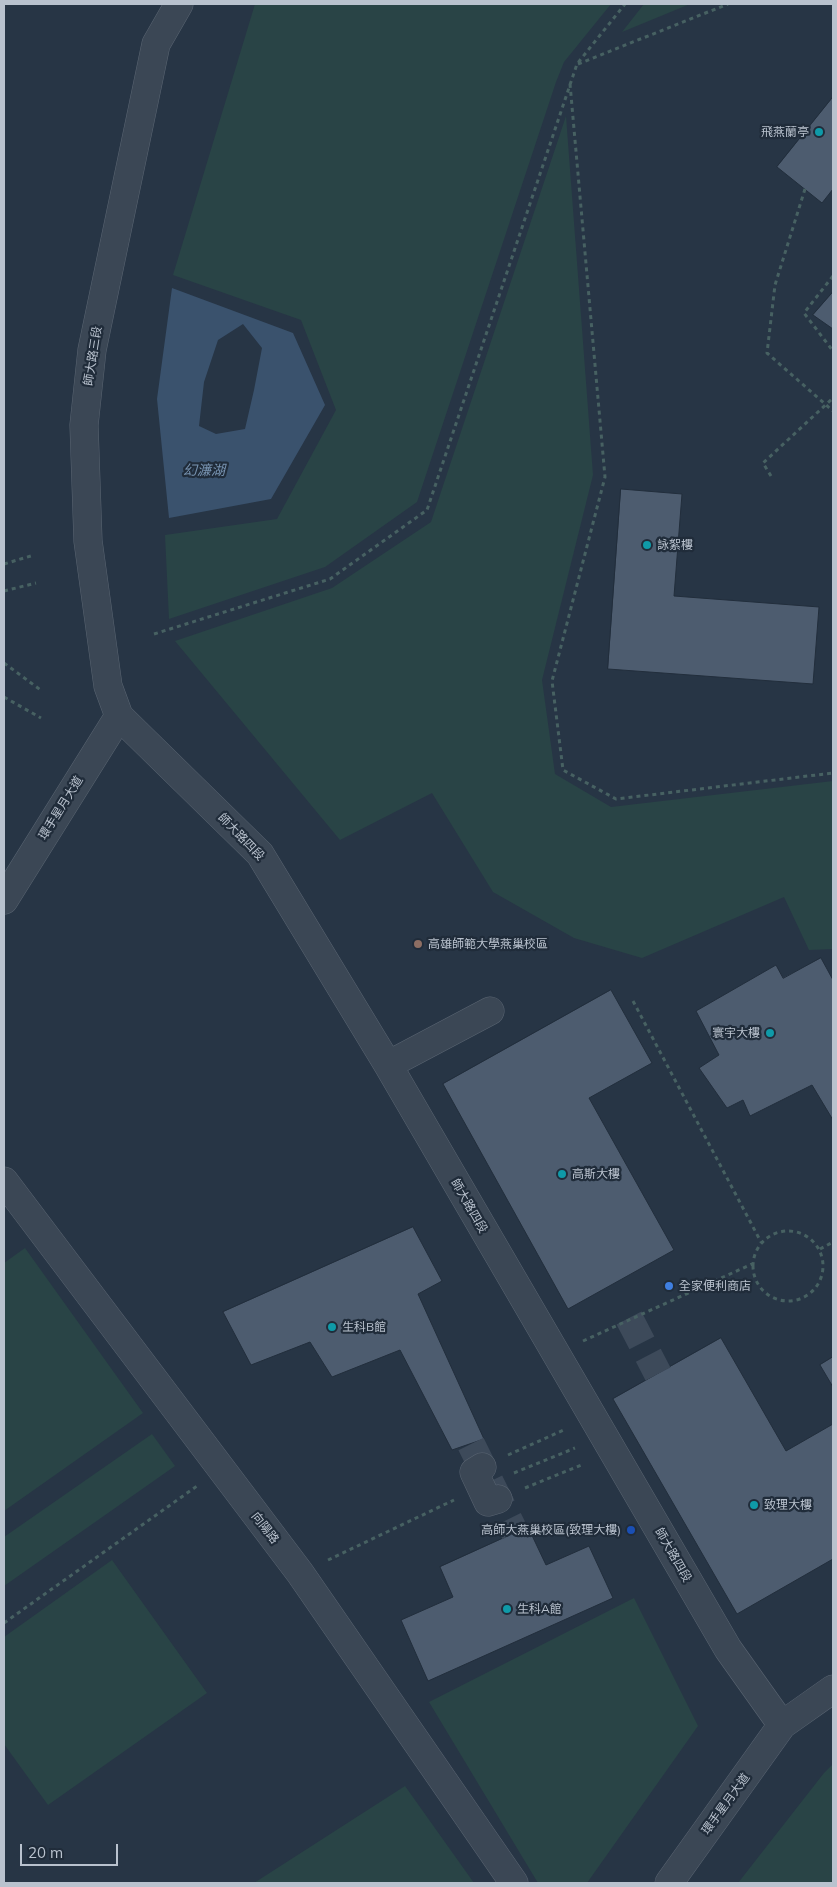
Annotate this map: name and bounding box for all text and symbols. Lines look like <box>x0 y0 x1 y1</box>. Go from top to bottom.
place label: 飛燕蘭亭 <box>761 125 809 139</box>
marker: 飛燕蘭亭 <box>813 126 825 138</box>
street label: 師大路三段 <box>81 325 105 387</box>
water label: 幻濂湖 <box>183 463 225 479</box>
place label: 詠絮樓 <box>657 538 693 552</box>
marker: 詠絮樓 <box>641 539 653 551</box>
street label: 環手星月大道 <box>36 774 86 842</box>
street label: 師大路四段 <box>215 810 267 864</box>
place label: 高雄師範大學燕巢校區 <box>428 937 548 951</box>
marker: 高雄師範大學燕巢校區 <box>412 938 424 950</box>
place label: 寰宇大樓 <box>712 1026 760 1040</box>
marker: 寰宇大樓 <box>764 1027 776 1039</box>
place label: 高斯大樓 <box>572 1167 620 1181</box>
marker: 高斯大樓 <box>556 1168 568 1180</box>
street label: 師大路四段 <box>448 1176 490 1236</box>
place label: 全家便利商店 <box>679 1279 751 1293</box>
marker: 全家便利商店 <box>663 1280 675 1292</box>
place label: 生科B館 <box>342 1320 386 1334</box>
marker: 生科B館 <box>326 1321 338 1333</box>
place label: 致理大樓 <box>764 1498 812 1512</box>
marker: 致理大樓 <box>748 1499 760 1511</box>
street label: 向陽路 <box>248 1509 282 1547</box>
place label: 高師大燕巢校區(致理大樓) <box>481 1523 621 1537</box>
marker: 高師大燕巢校區(致理大樓) <box>625 1524 637 1536</box>
street label: 師大路四段 <box>652 1525 694 1585</box>
place label: 生科A館 <box>517 1602 562 1616</box>
marker: 生科A館 <box>501 1603 513 1615</box>
street label: 環手星月大道 <box>699 1771 753 1837</box>
scale bar <box>22 1834 120 1866</box>
text: 20 m <box>28 1843 63 1862</box>

